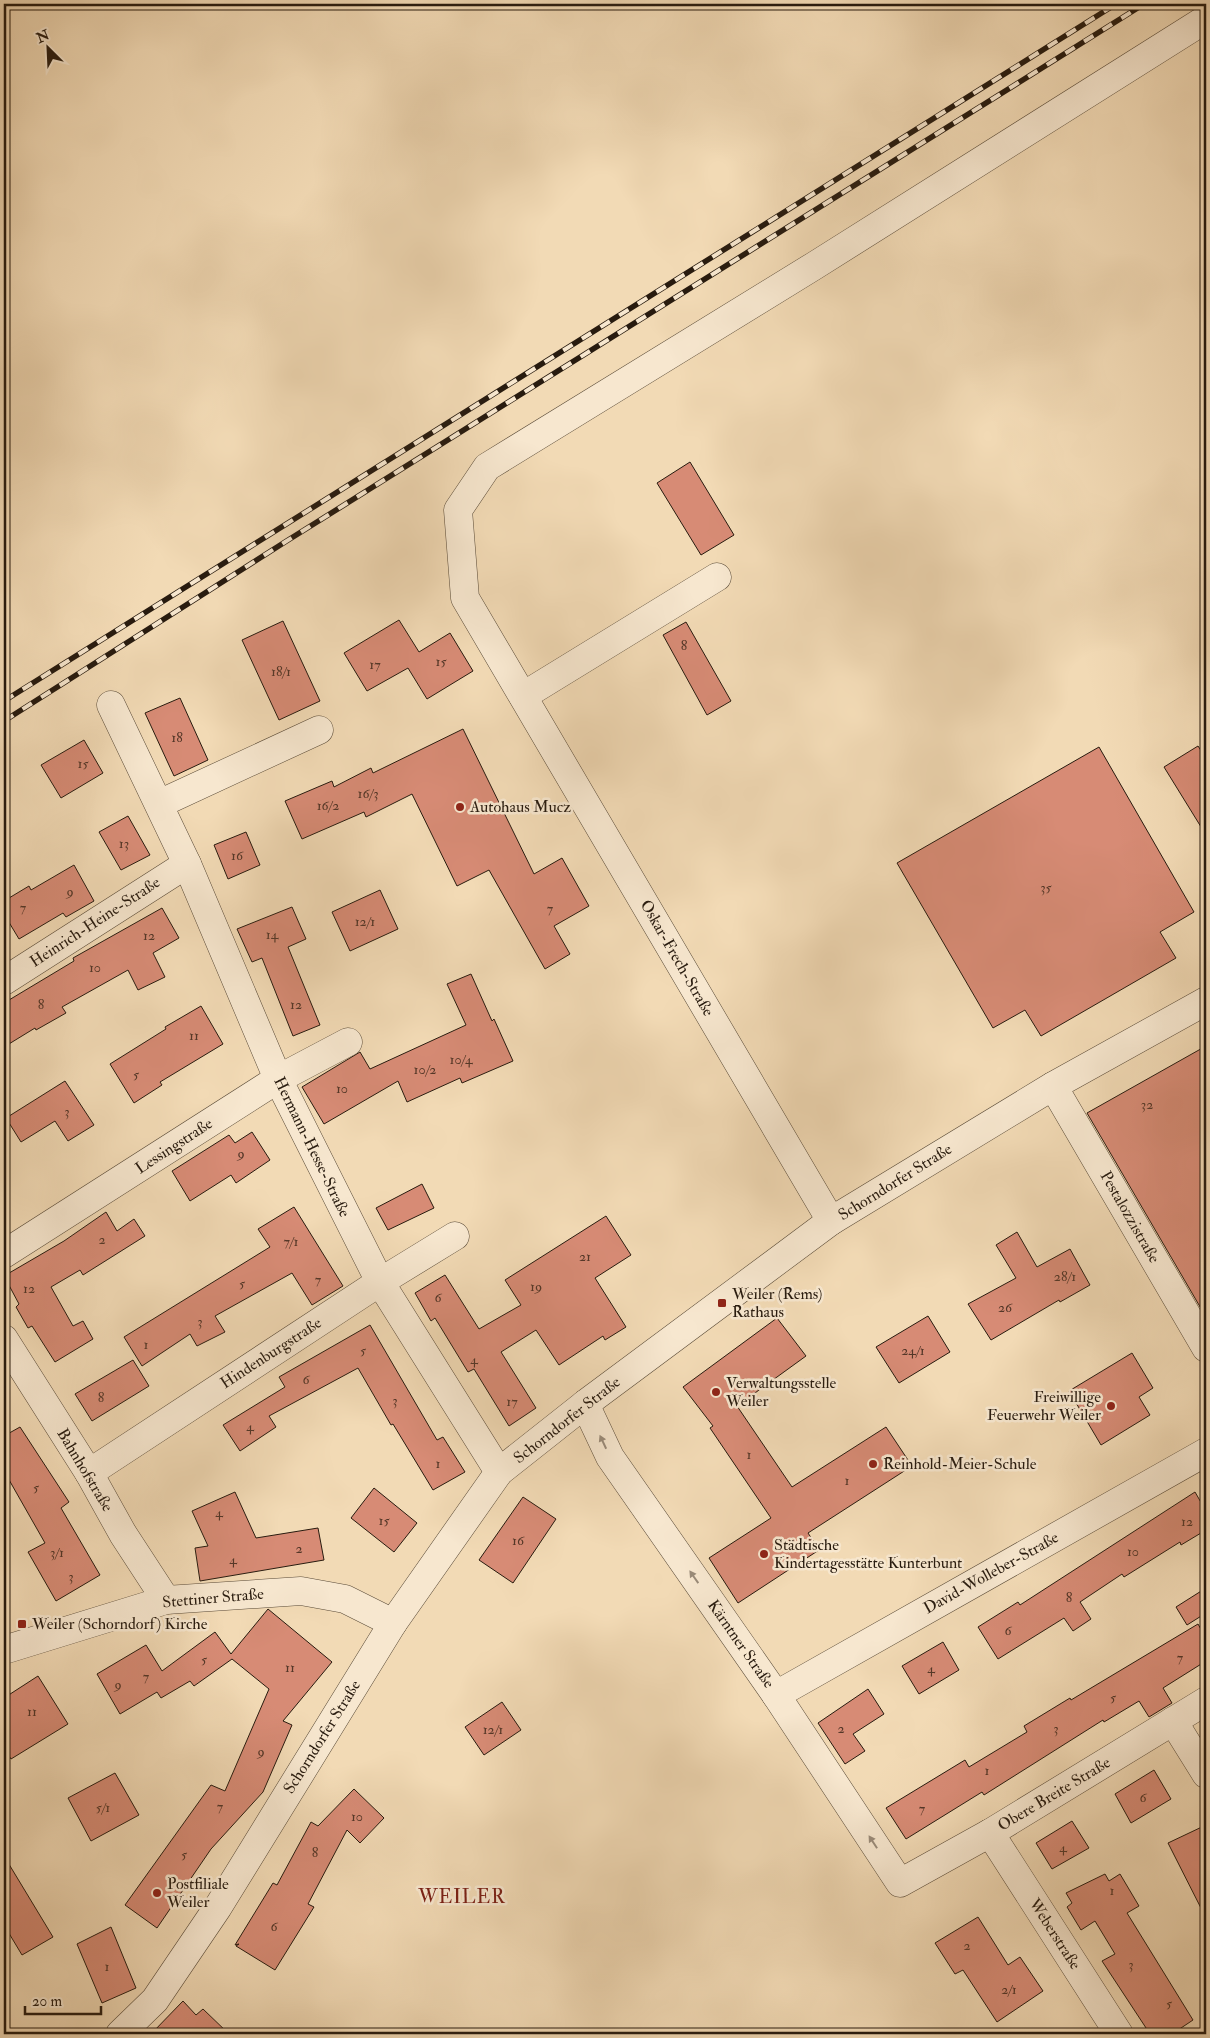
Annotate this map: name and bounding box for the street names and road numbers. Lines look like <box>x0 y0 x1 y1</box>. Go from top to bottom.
street label: Heinrich-Heine-Straße <box>26 872 164 972</box>
street label: Oskar-Frech-Straße <box>636 896 719 1020</box>
street label: Hermann-Hesse-Straße <box>269 1073 355 1221</box>
street label: Lessingstraße <box>132 1113 217 1178</box>
street label: Schorndorfer Straße <box>834 1139 956 1225</box>
street label: Pestalozzistraße <box>1096 1167 1165 1267</box>
street label: Hindenburgstraße <box>217 1313 326 1393</box>
street label: Schorndorfer Straße <box>510 1372 625 1468</box>
street label: Bahnhofstraße <box>52 1425 118 1515</box>
street label: David-Wolleber-Straße <box>920 1527 1062 1618</box>
street label: Stettiner Straße <box>162 1584 265 1612</box>
street label: Kärntner Straße <box>703 1596 779 1692</box>
street label: Schorndorfer Straße <box>279 1676 365 1798</box>
street label: Obere Breite Straße <box>994 1752 1114 1836</box>
street label: Weberstraße <box>1024 1894 1085 1973</box>

